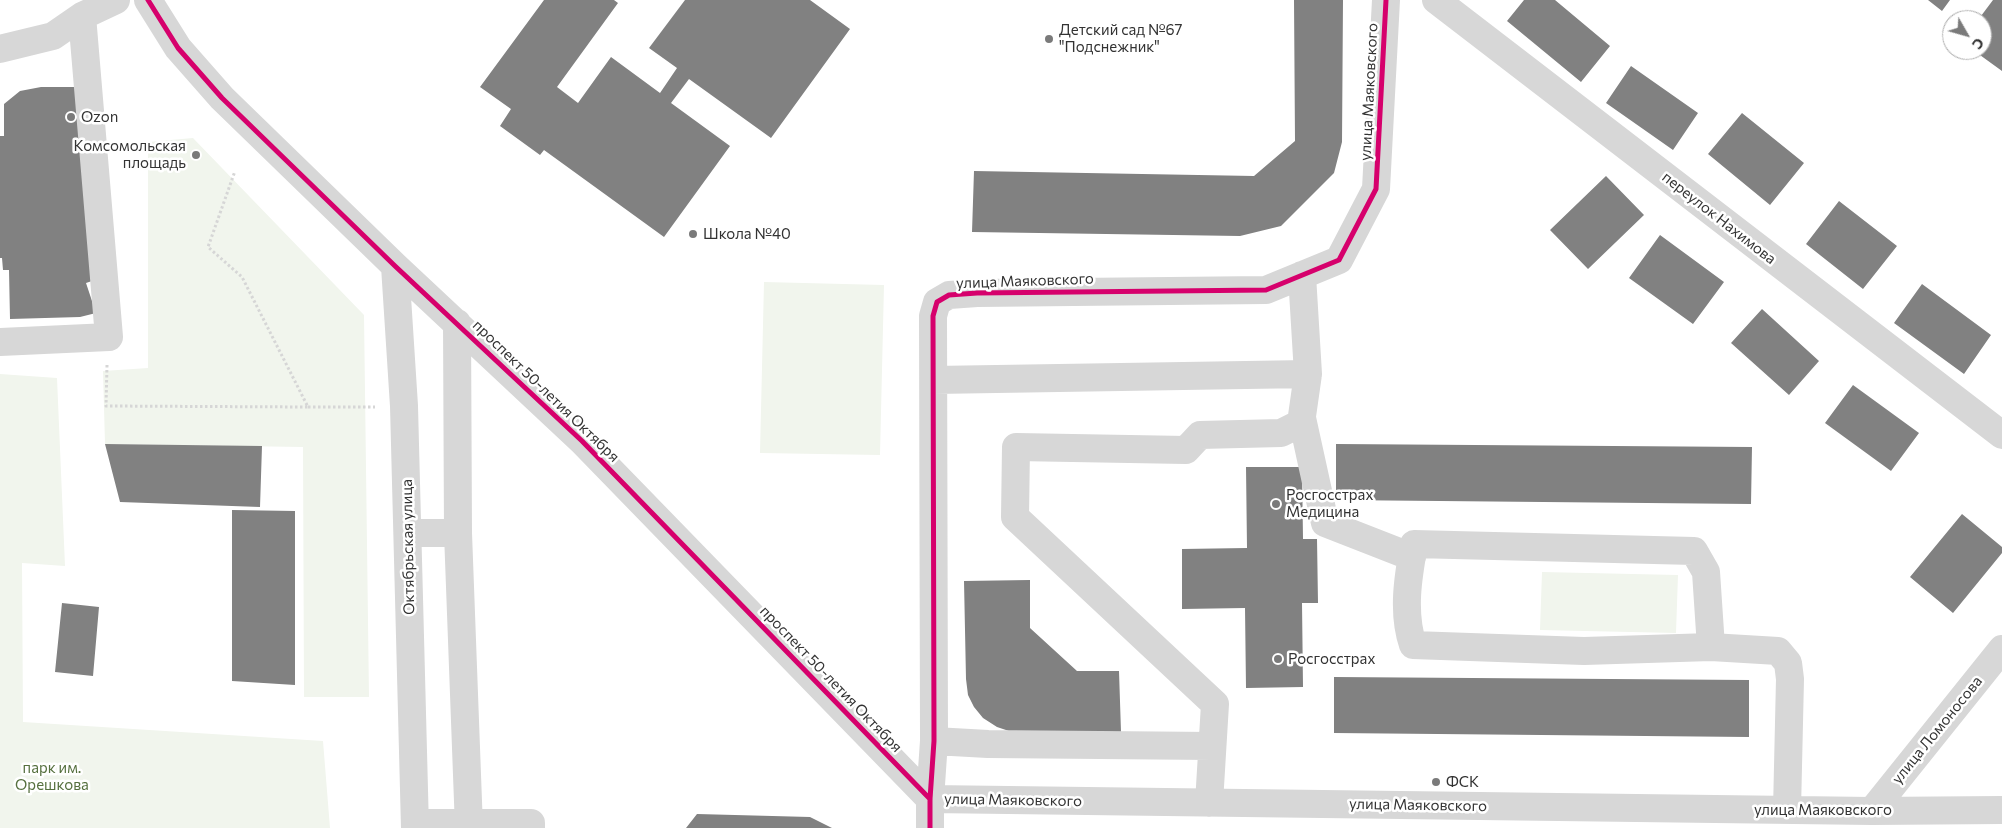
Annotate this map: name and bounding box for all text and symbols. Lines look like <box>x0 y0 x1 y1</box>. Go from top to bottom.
north arrow <box>1942 10 1992 60</box>
place label: Детский сад №67 "Подснежник" <box>1059 21 1183 56</box>
street label: улица Маяковского <box>1356 23 1382 161</box>
marker: Детский сад №67 "Подснежник" <box>1043 33 1055 45</box>
text: С <box>1969 35 1988 53</box>
place label: Ozon <box>81 108 118 126</box>
marker: Ozon <box>65 111 77 123</box>
place label: Комсомольская площадь <box>74 137 186 172</box>
marker: Комсомольская площадь <box>190 149 202 161</box>
street label: переулок Нахимова <box>1658 168 1780 268</box>
place label: Школа №40 <box>703 225 791 243</box>
marker: Школа №40 <box>687 228 699 240</box>
street label: улица Маяковского <box>956 270 1094 292</box>
street label: проспект 50-летия Октября <box>469 316 623 466</box>
street label: Октябрьская улица <box>398 479 418 615</box>
place label: Росгосстрах Медицина <box>1286 486 1373 521</box>
marker: Росгосстрах Медицина <box>1270 498 1282 510</box>
street label: проспект 50-летия Октября <box>756 602 906 756</box>
place label: Росгосстрах <box>1288 650 1375 668</box>
marker: Росгосстрах <box>1272 653 1284 665</box>
street label: улица Ломоносова <box>1888 673 1986 787</box>
park label: парк им. Орешкова <box>15 759 89 794</box>
place label: ФСК <box>1446 773 1479 791</box>
marker: ФСК <box>1430 776 1442 788</box>
street label: улица Маяковского <box>944 790 1082 810</box>
street label: улица Маяковского <box>1349 795 1487 815</box>
street label: улица Маяковского <box>1754 801 1892 819</box>

